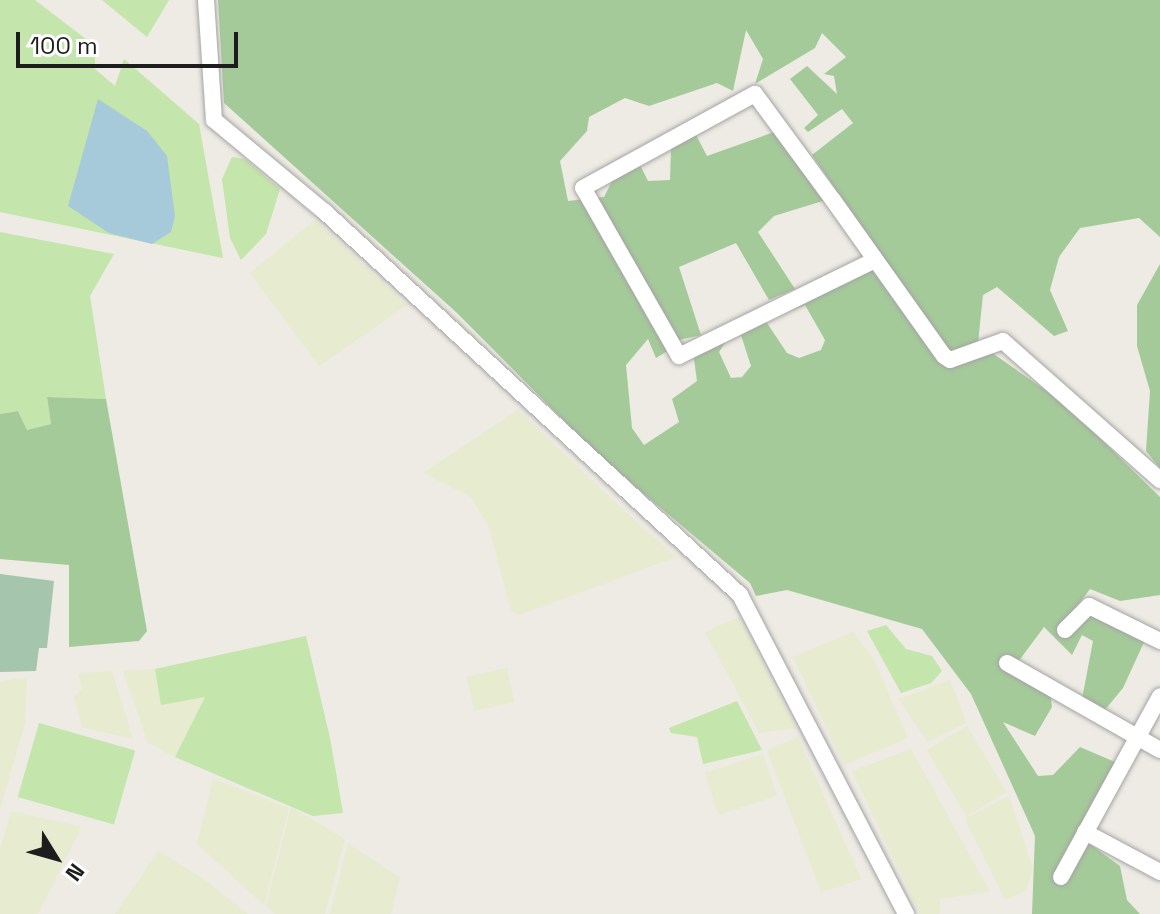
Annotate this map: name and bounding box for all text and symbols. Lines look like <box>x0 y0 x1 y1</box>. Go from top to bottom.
scale bar <box>20 16 242 66</box>
text: 100 m <box>30 30 98 61</box>
north arrow <box>16 818 96 898</box>
text: N <box>60 858 91 887</box>

